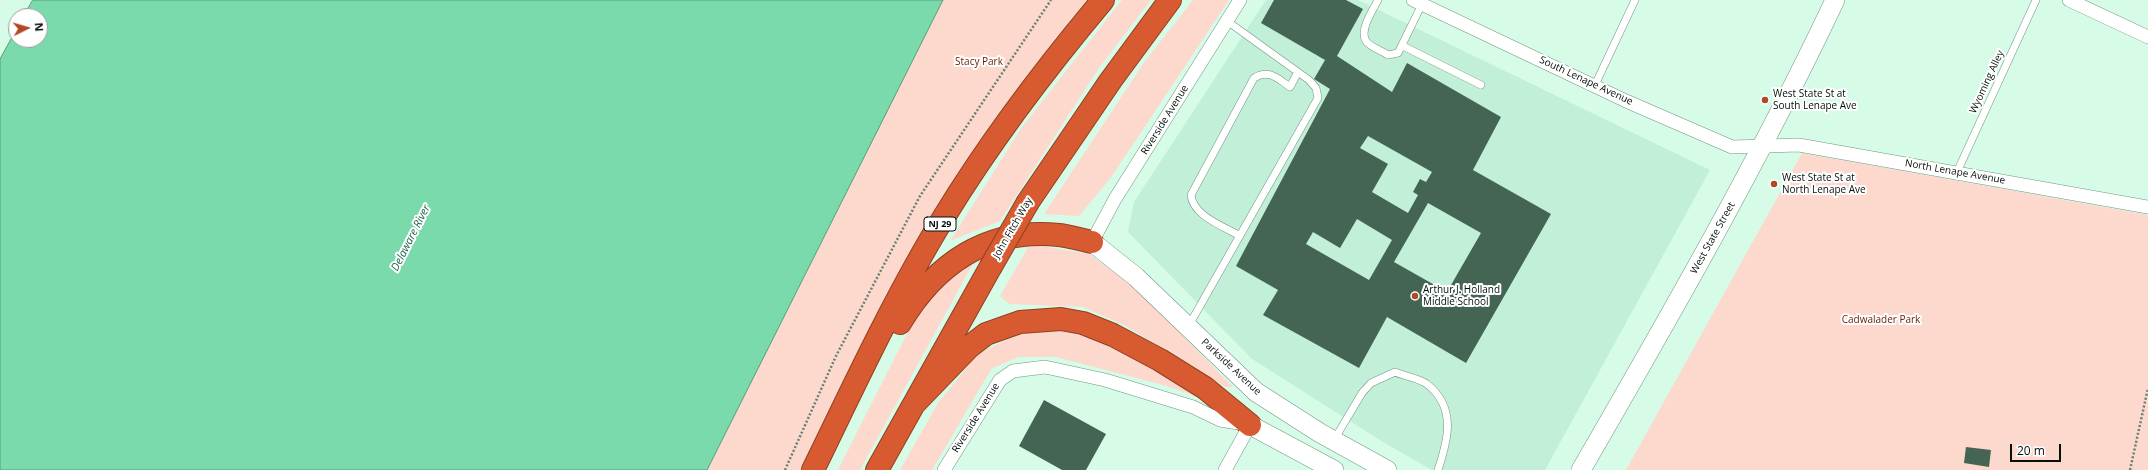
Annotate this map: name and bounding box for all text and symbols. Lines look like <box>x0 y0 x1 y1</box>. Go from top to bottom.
north arrow <box>8 8 48 48</box>
text: N <box>32 22 47 32</box>
street label: Wyoming Alley <box>1967 49 2007 115</box>
street label: South Lenape Avenue <box>1537 54 1635 108</box>
park label: Stacy Park <box>955 56 1003 68</box>
street label: Riverside Avenue <box>1139 83 1191 157</box>
place label: West State St at South Lenape Ave <box>1773 88 1857 112</box>
marker: West State St at South Lenape Ave <box>1760 95 1770 105</box>
street label: North Lenape Avenue <box>1904 157 2006 187</box>
place label: West State St at North Lenape Ave <box>1782 172 1866 196</box>
marker: West State St at North Lenape Ave <box>1769 179 1779 189</box>
street label: John Fitch Way <box>991 195 1035 261</box>
street label: West State Street <box>1688 200 1738 276</box>
water label: Delaware River <box>389 203 433 273</box>
road number: NJ 29 <box>924 217 956 231</box>
place label: Arthur J. Holland Middle School <box>1423 284 1500 308</box>
marker: Arthur J. Holland Middle School <box>1410 291 1420 301</box>
park label: Cadwalader Park <box>1842 314 1920 326</box>
street label: Parkside Avenue <box>1199 336 1263 398</box>
street label: Riverside Avenue <box>950 381 1002 455</box>
scale bar <box>2012 436 2063 462</box>
text: 20 m <box>2017 442 2045 459</box>

